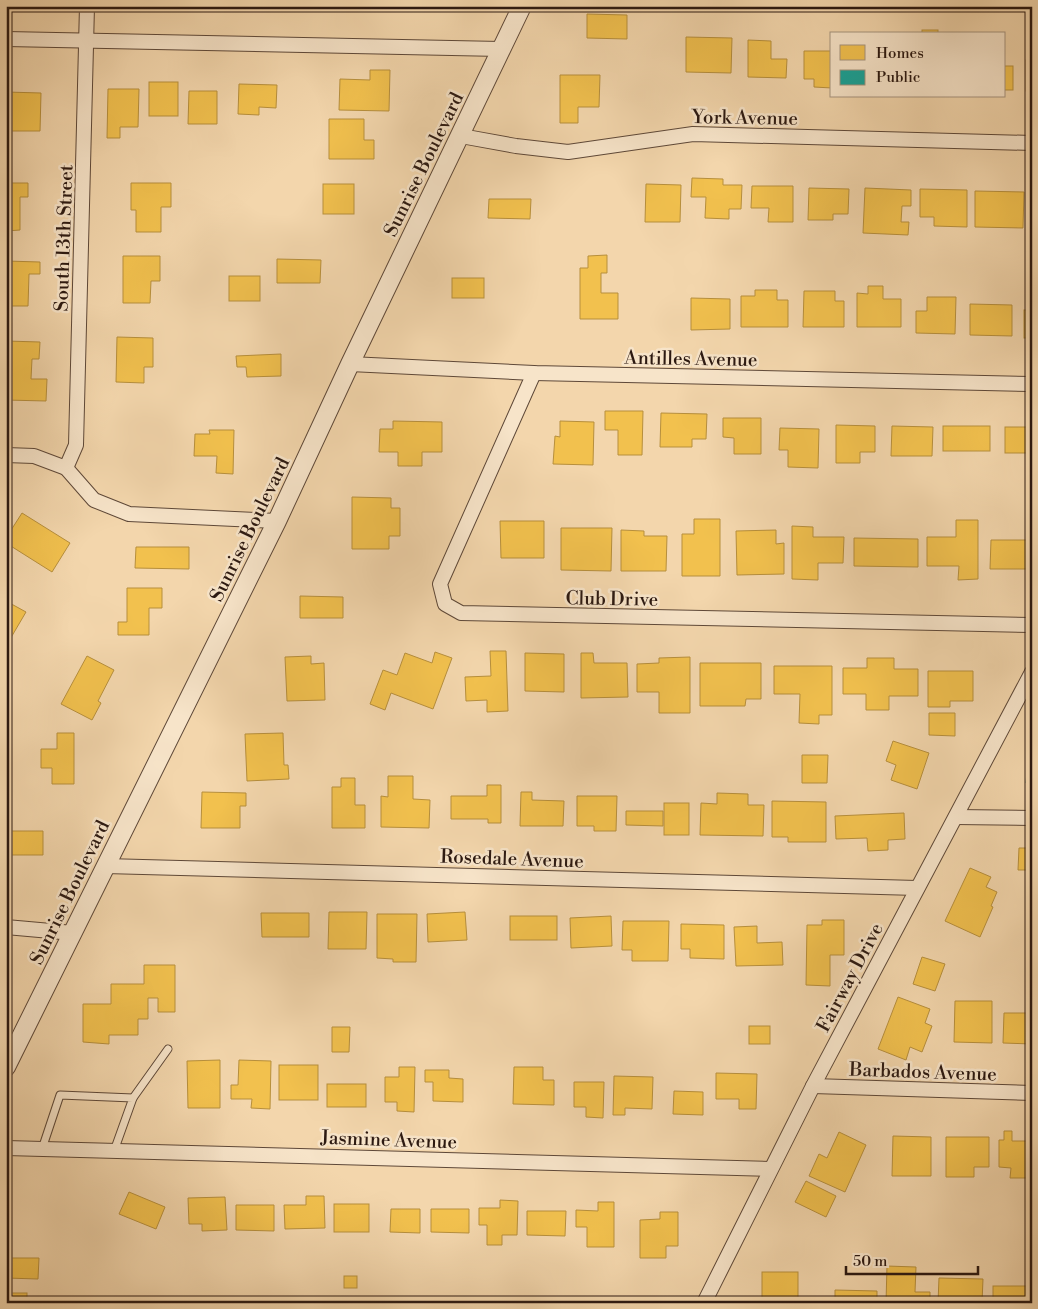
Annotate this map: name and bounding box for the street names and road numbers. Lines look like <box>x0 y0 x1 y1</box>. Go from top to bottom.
street label: Sunrise Boulevard <box>379 88 469 241</box>
street label: York Avenue <box>691 105 798 131</box>
street label: South 13th Street <box>49 164 79 312</box>
street label: Antilles Avenue <box>623 346 758 372</box>
street label: Sunrise Boulevard <box>205 453 295 606</box>
street label: Club Drive <box>565 586 659 612</box>
street label: Sunrise Boulevard <box>25 816 115 969</box>
street label: Rosedale Avenue <box>440 844 584 874</box>
street label: Fairway Drive <box>811 919 889 1036</box>
street label: Barbados Avenue <box>848 1057 997 1087</box>
street label: Jasmine Avenue <box>319 1126 458 1154</box>

